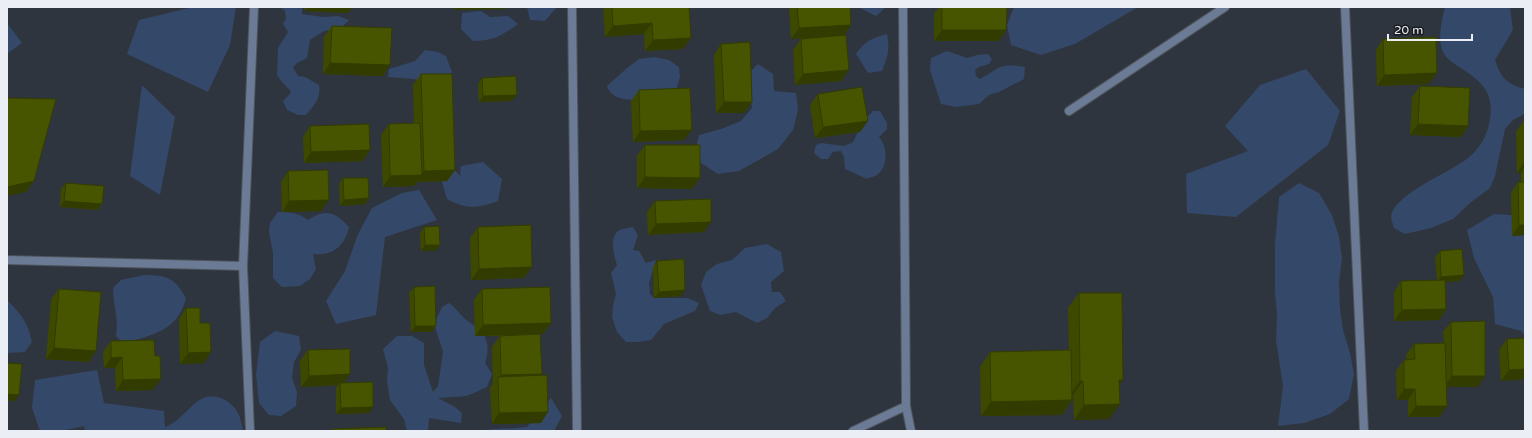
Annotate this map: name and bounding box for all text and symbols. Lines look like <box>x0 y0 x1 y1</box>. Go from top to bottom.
scale bar <box>1388 16 1472 42</box>
text: 20 m <box>1394 23 1423 37</box>

